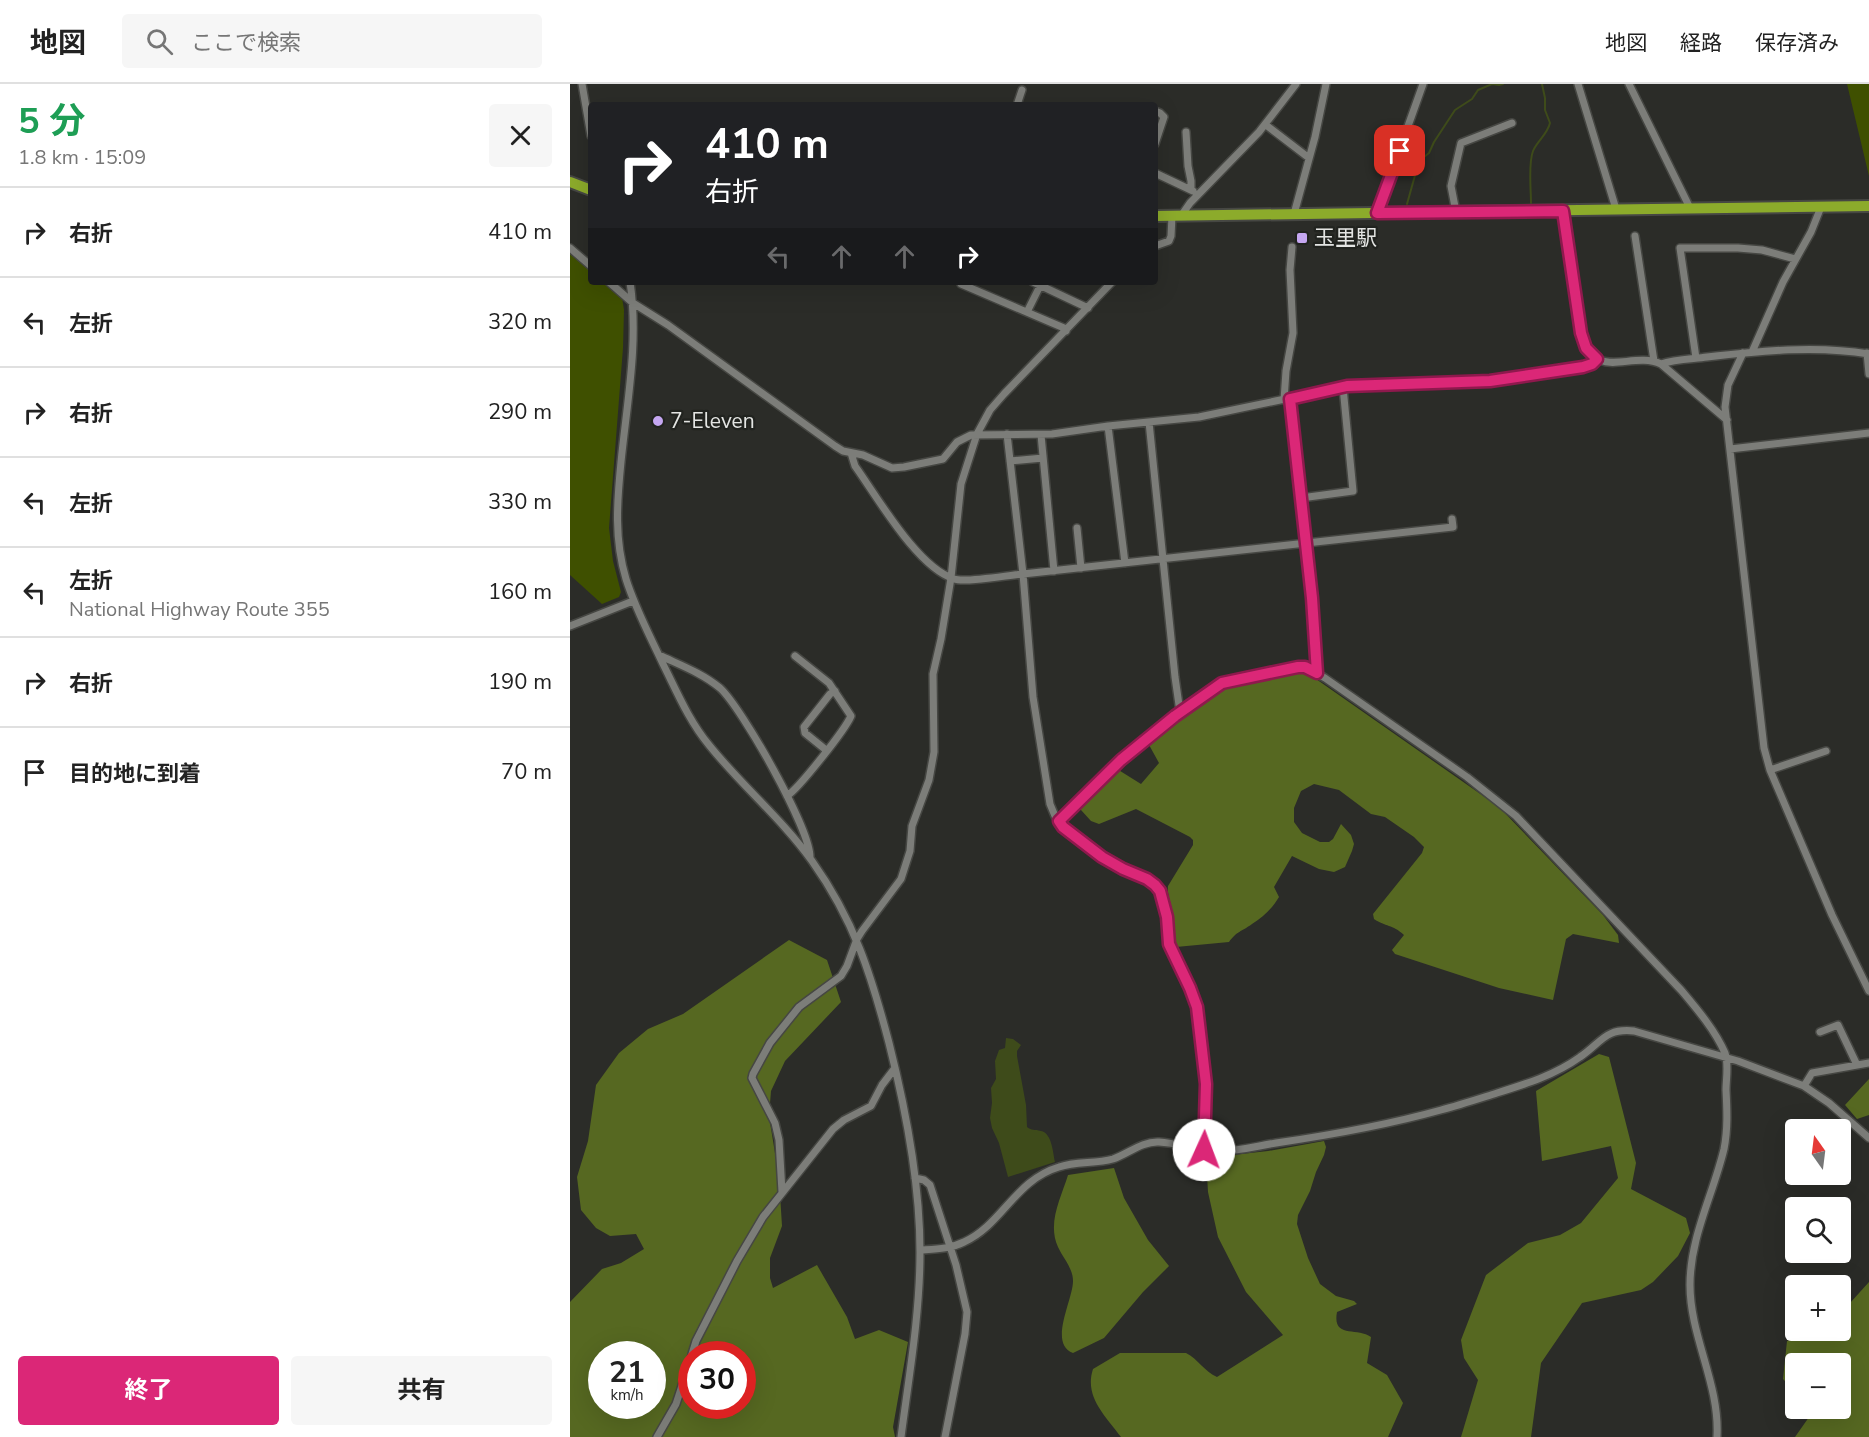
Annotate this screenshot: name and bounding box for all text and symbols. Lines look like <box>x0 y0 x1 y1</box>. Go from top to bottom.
search box <box>122 14 542 68</box>
text: 地図 <box>30 24 86 62</box>
icon: search <box>143 25 176 58</box>
text: ここで検索 <box>191 28 301 58</box>
text: 地図 <box>1605 29 1647 57</box>
text: 経路 <box>1680 29 1722 57</box>
text: 保存済み <box>1755 29 1839 57</box>
text: 5 分 <box>18 97 85 146</box>
button: close <box>489 104 552 167</box>
text: 410 m <box>705 116 829 173</box>
pin <box>1374 125 1425 176</box>
icon: right <box>606 126 684 204</box>
icon: arrive <box>1383 134 1416 167</box>
text: 1.8 km · 15:09 <box>18 144 146 171</box>
text: 右折 <box>705 174 759 211</box>
icon: right <box>18 216 51 249</box>
text: 410 m <box>488 217 552 247</box>
text: 右折 <box>69 219 113 249</box>
place label: 玉里駅 <box>1314 224 1377 252</box>
marker: 玉里駅 <box>1295 231 1309 245</box>
icon: left <box>762 240 795 273</box>
icon: ahead <box>825 240 858 273</box>
icon: ahead <box>888 240 921 273</box>
icon: right <box>951 240 984 273</box>
icon: left <box>18 306 51 339</box>
text: 320 m <box>488 307 552 337</box>
text: 左折 <box>69 309 113 339</box>
icon: right <box>18 396 51 429</box>
text: 290 m <box>488 397 552 427</box>
text: 右折 <box>69 399 113 429</box>
place label: 7-Eleven <box>670 407 755 435</box>
marker: 7-Eleven <box>651 414 665 428</box>
icon: left <box>18 486 51 519</box>
text: 330 m <box>488 487 552 517</box>
text: 左折 <box>69 489 113 519</box>
text: 左折 <box>69 566 113 596</box>
icon: left <box>18 576 51 609</box>
text: 160 m <box>488 577 552 607</box>
text: National Highway Route 355 <box>69 596 330 623</box>
icon: right <box>18 666 51 699</box>
text: 190 m <box>488 667 552 697</box>
text: 右折 <box>69 669 113 699</box>
icon: arrive <box>18 756 51 789</box>
text: 70 m <box>501 757 552 787</box>
text: 目的地に到着 <box>69 759 201 789</box>
position arrow <box>1172 1118 1236 1182</box>
north arrow <box>1785 1119 1851 1185</box>
map controls <box>1785 1119 1851 1419</box>
button: search <box>1785 1197 1851 1263</box>
button: + <box>1785 1275 1851 1341</box>
speed limit sign: 30 <box>678 1341 756 1419</box>
text: 21 <box>609 1352 645 1393</box>
button: − <box>1785 1353 1851 1419</box>
button: 終了 <box>18 1356 279 1425</box>
button: 共有 <box>291 1356 552 1425</box>
text: km/h <box>610 1385 644 1405</box>

